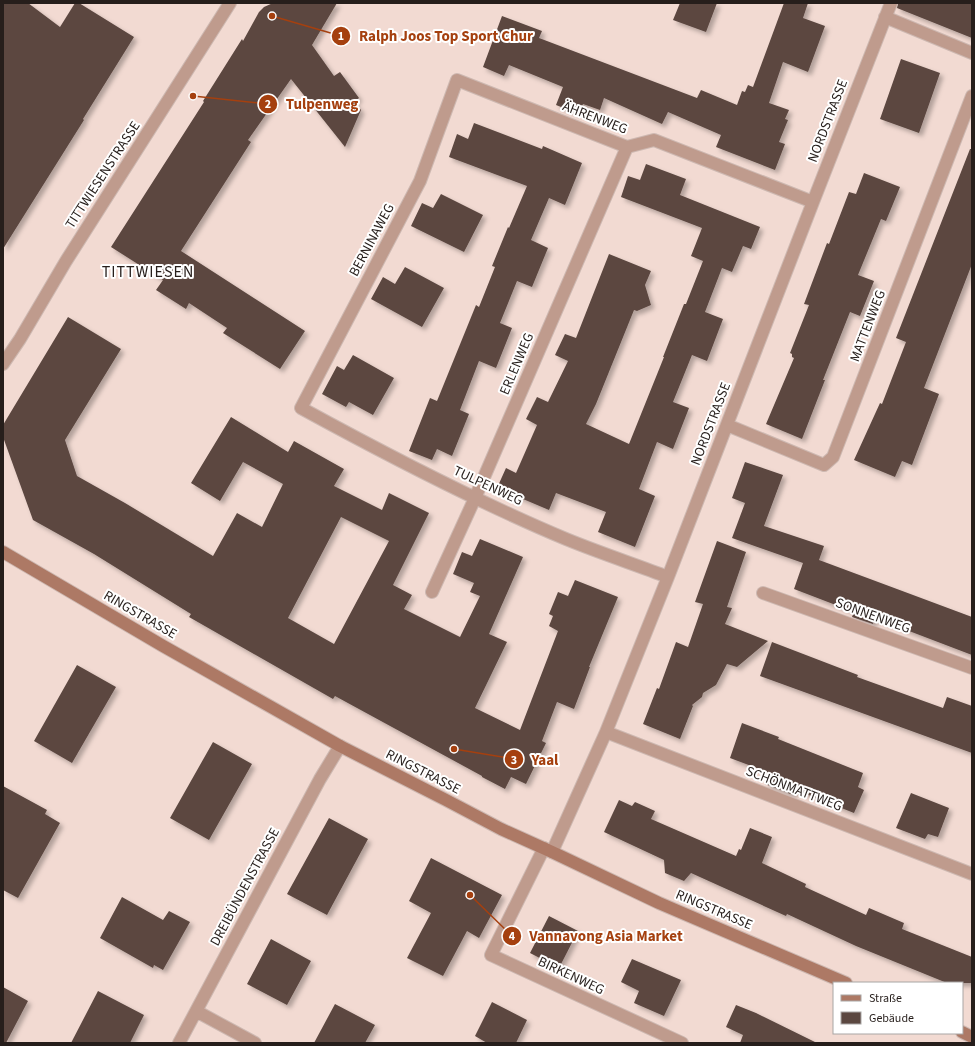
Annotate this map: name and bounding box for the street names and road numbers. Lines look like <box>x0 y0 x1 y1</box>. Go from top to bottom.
street label: NORDSTRASSE <box>803 77 853 165</box>
street label: ÄHRENWEG <box>560 96 630 140</box>
street label: TITTWIESENSTRASSE <box>61 117 145 233</box>
street label: BERNINAWEG <box>344 200 400 280</box>
street label: MATTENWEG <box>845 287 891 365</box>
street label: ERLENWEG <box>495 330 539 398</box>
street label: NORDSTRASSE <box>686 380 736 468</box>
street label: TULPENWEG <box>450 461 526 511</box>
street label: RINGSTRASSE <box>100 586 180 644</box>
street label: SONNENWEG <box>833 593 913 639</box>
street label: RINGSTRASSE <box>382 745 464 799</box>
street label: SCHÖNMATTWEG <box>743 761 845 817</box>
street label: DREIBÜNDENSTRASSE <box>205 824 285 950</box>
street label: RINGSTRASSE <box>672 885 756 935</box>
street label: BIRKENWEG <box>534 952 608 1000</box>

